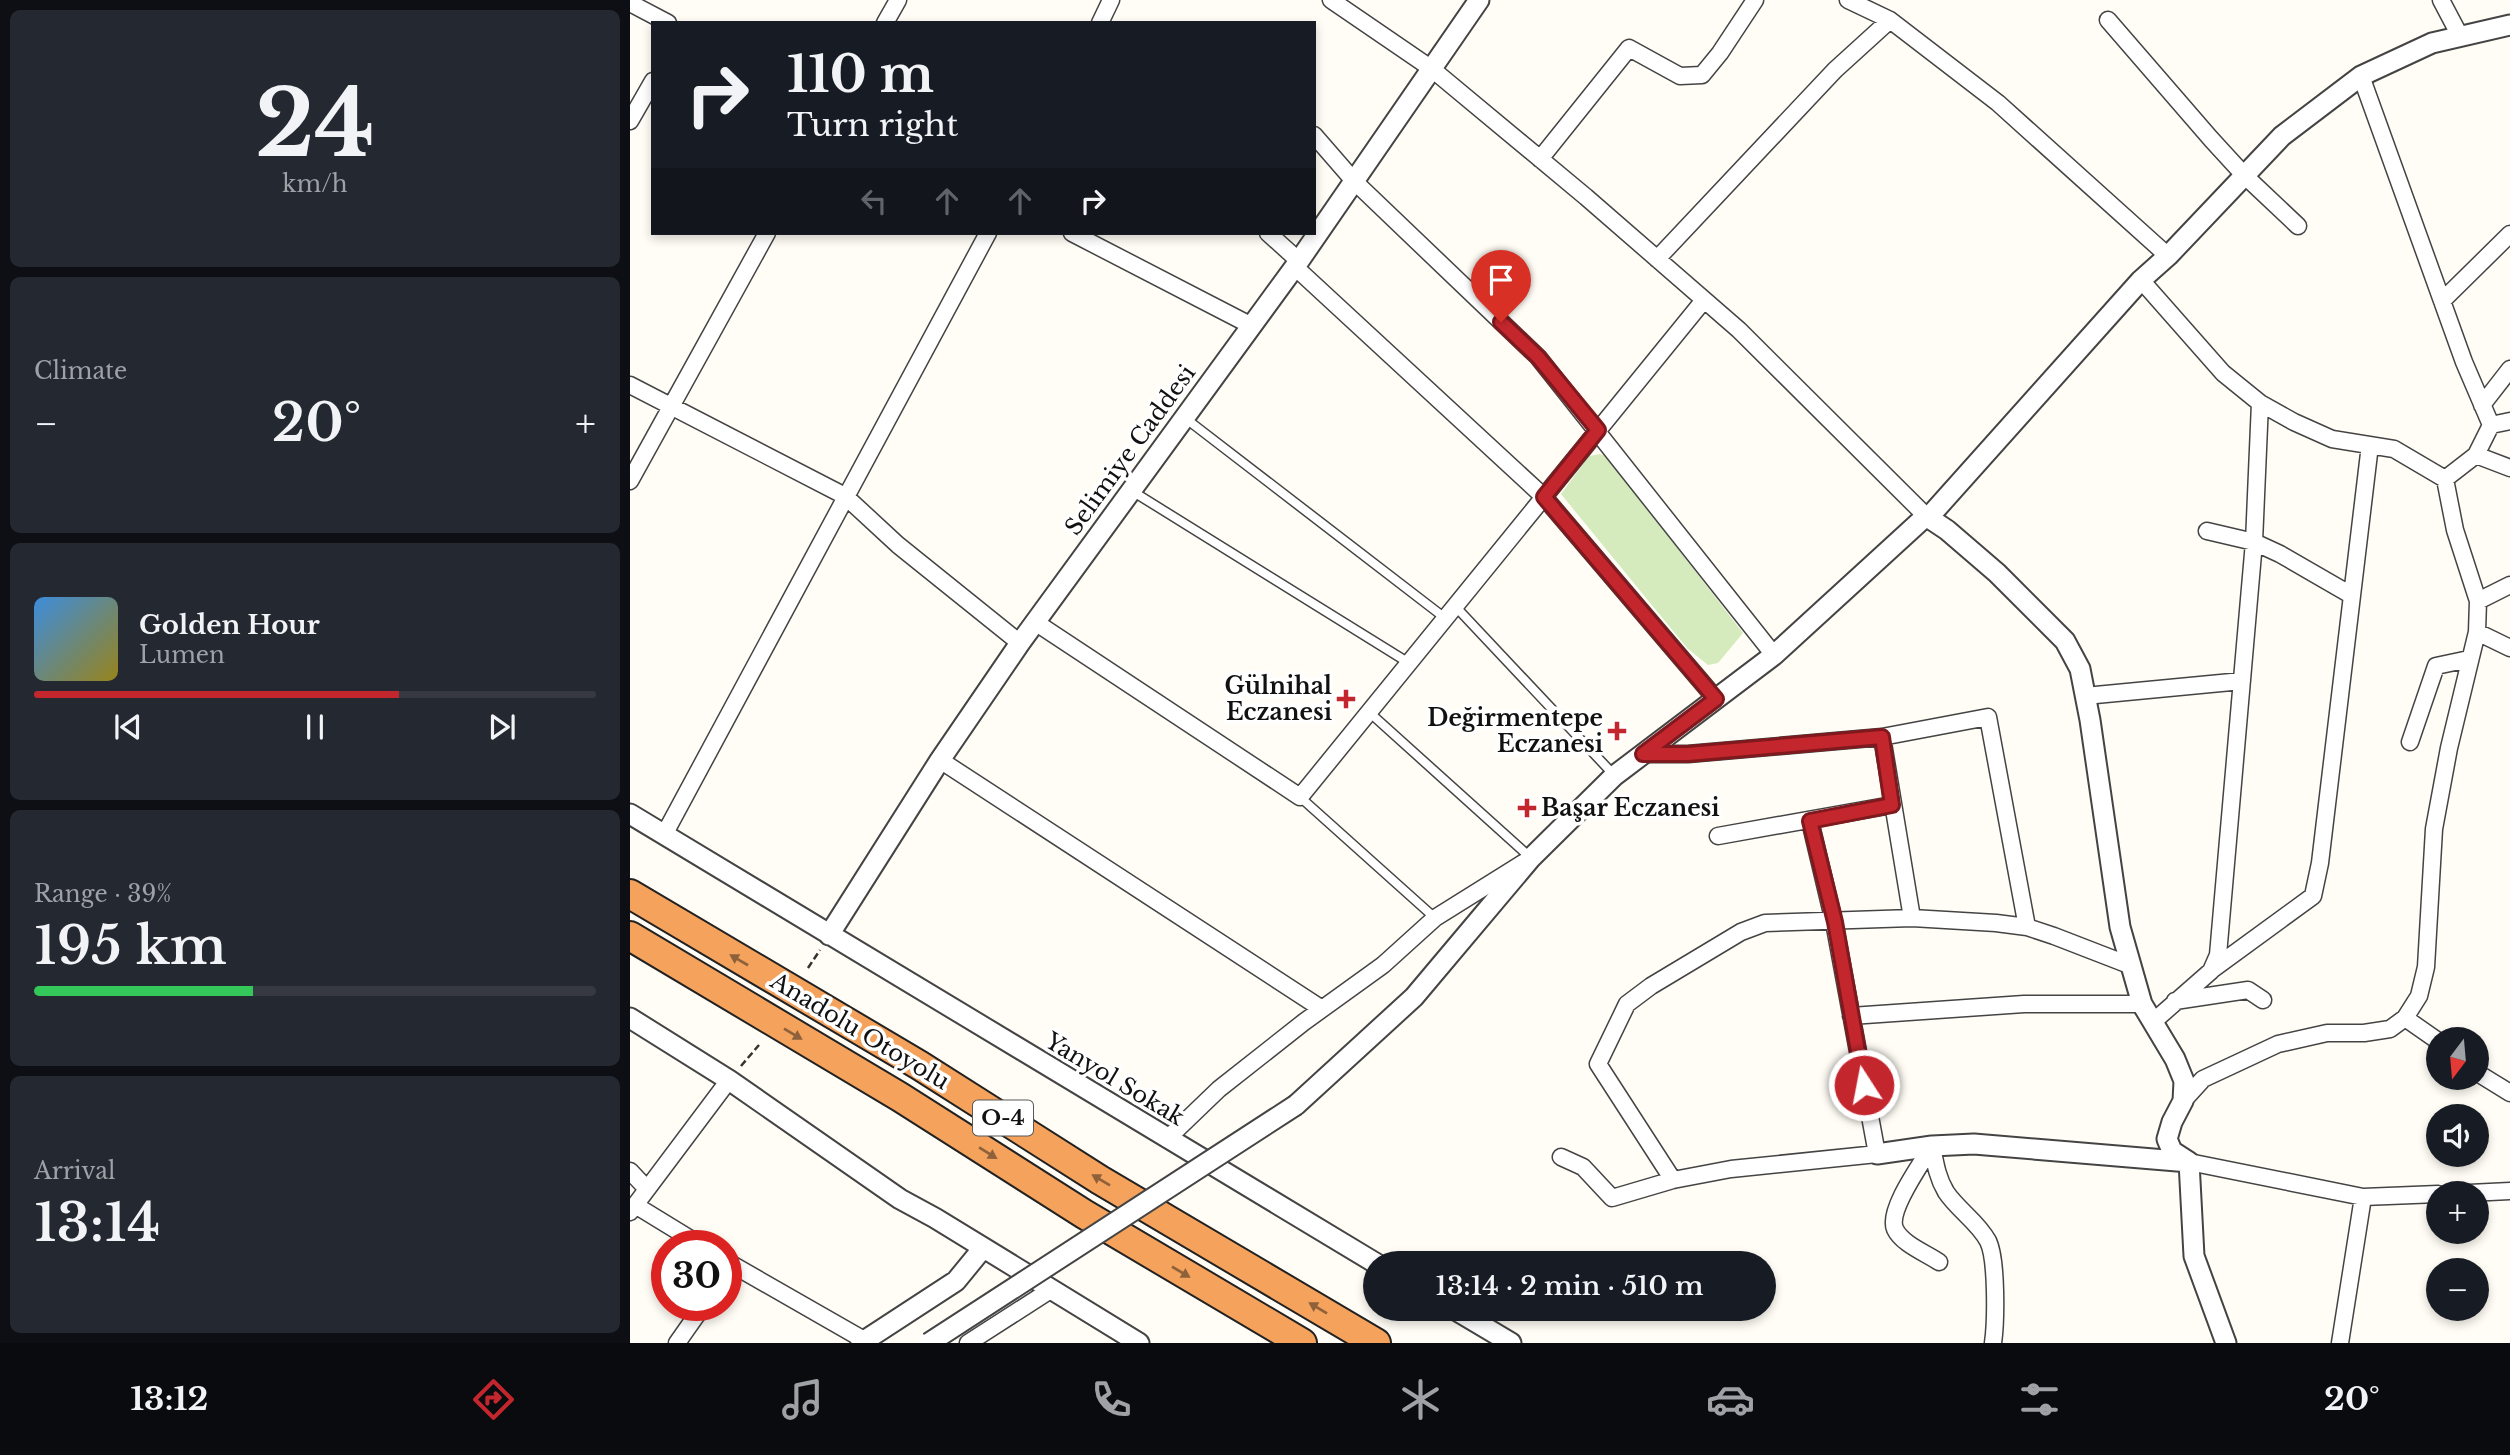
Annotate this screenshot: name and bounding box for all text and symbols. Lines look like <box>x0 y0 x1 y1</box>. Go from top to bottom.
text: 110 m <box>787 44 934 105</box>
icon: right <box>672 49 763 140</box>
text: 24 <box>255 68 375 181</box>
text: Turn right <box>787 105 958 145</box>
text: km/h <box>282 170 348 198</box>
icon: left <box>855 182 893 220</box>
icon: ahead <box>928 182 966 220</box>
icon: ahead <box>1001 182 1039 220</box>
icon: right <box>1074 182 1112 220</box>
pin <box>1471 250 1531 322</box>
icon: arrive <box>1482 261 1520 299</box>
text: Climate <box>34 357 127 385</box>
street label: Selimiye Caddesi <box>1059 359 1201 541</box>
text: 20° <box>272 391 361 455</box>
text: − <box>34 400 58 447</box>
text: + <box>575 400 596 447</box>
text: Golden Hour <box>139 609 320 641</box>
text: Lumen <box>139 641 225 669</box>
place label: Gülnihal Eczanesi <box>1225 672 1332 726</box>
marker: Gülnihal Eczanesi <box>1338 691 1354 707</box>
place label: Değirmentepe Eczanesi <box>1427 704 1603 758</box>
icon: previous <box>109 708 147 746</box>
icon: pause <box>296 708 334 746</box>
icon: next <box>483 708 521 746</box>
marker: Değirmentepe Eczanesi <box>1609 723 1625 739</box>
place label: Başar Eczanesi <box>1541 794 1720 822</box>
marker: Başar Eczanesi <box>1519 800 1535 816</box>
text: Range · 39% <box>34 880 172 908</box>
text: 195 km <box>34 914 227 978</box>
one-way arrow <box>730 953 749 966</box>
street label: Anadolu Otoyolu <box>765 966 954 1095</box>
street label: Yanyol Sokak <box>1040 1026 1190 1132</box>
north arrow <box>2426 1027 2488 1090</box>
map controls <box>2426 1027 2489 1321</box>
one-way arrow <box>784 1028 803 1041</box>
position arrow <box>1827 1048 1901 1122</box>
road number: O-4 <box>973 1100 1033 1136</box>
button: sound <box>2426 1104 2489 1167</box>
one-way arrow <box>978 1146 997 1159</box>
text: Arrival <box>34 1157 115 1185</box>
one-way arrow <box>1091 1174 1110 1187</box>
button: + <box>2426 1181 2489 1244</box>
text: 13:14 <box>34 1191 160 1255</box>
speed limit sign: 30 <box>651 1230 742 1321</box>
button: − <box>2426 1258 2489 1321</box>
one-way arrow <box>1172 1266 1191 1278</box>
text: 13:14 · 2 min · 510 m <box>1436 1270 1703 1302</box>
one-way arrow <box>1308 1302 1327 1315</box>
icon: directions <box>469 1375 518 1424</box>
icon: music <box>778 1375 827 1424</box>
icon: phone <box>1087 1375 1136 1424</box>
icon: climate <box>1396 1375 1445 1424</box>
icon: car <box>1706 1375 1755 1424</box>
icon: filters <box>2015 1375 2064 1424</box>
text: 13:12 <box>130 1379 208 1419</box>
text: 20° <box>2324 1379 2380 1419</box>

